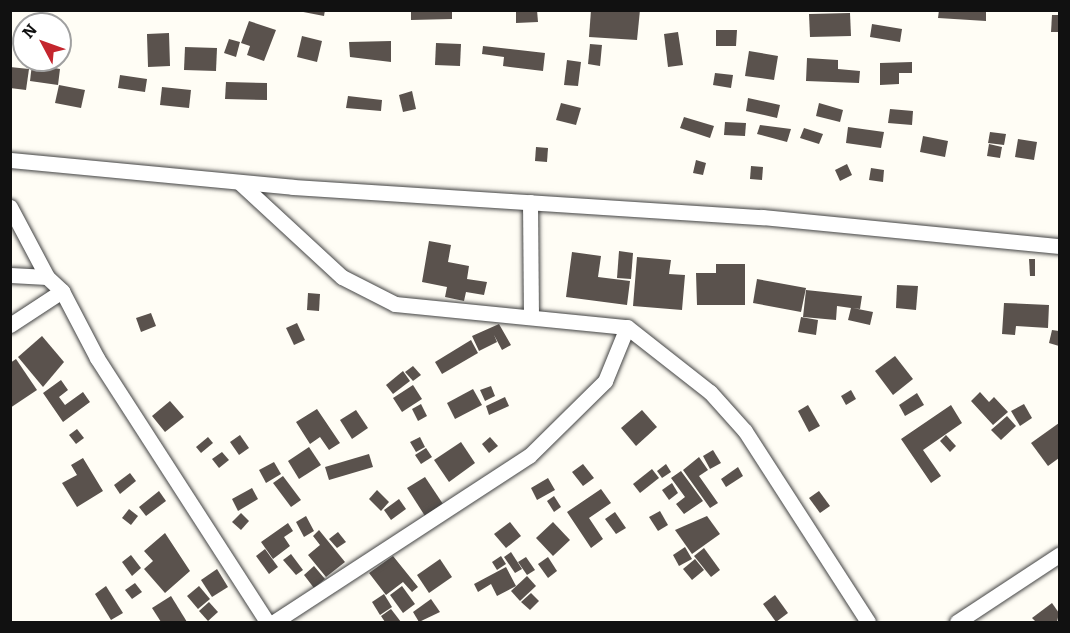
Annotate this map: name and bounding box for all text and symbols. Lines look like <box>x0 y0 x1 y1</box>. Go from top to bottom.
north arrow <box>12 12 72 72</box>
text: N <box>18 20 41 42</box>

